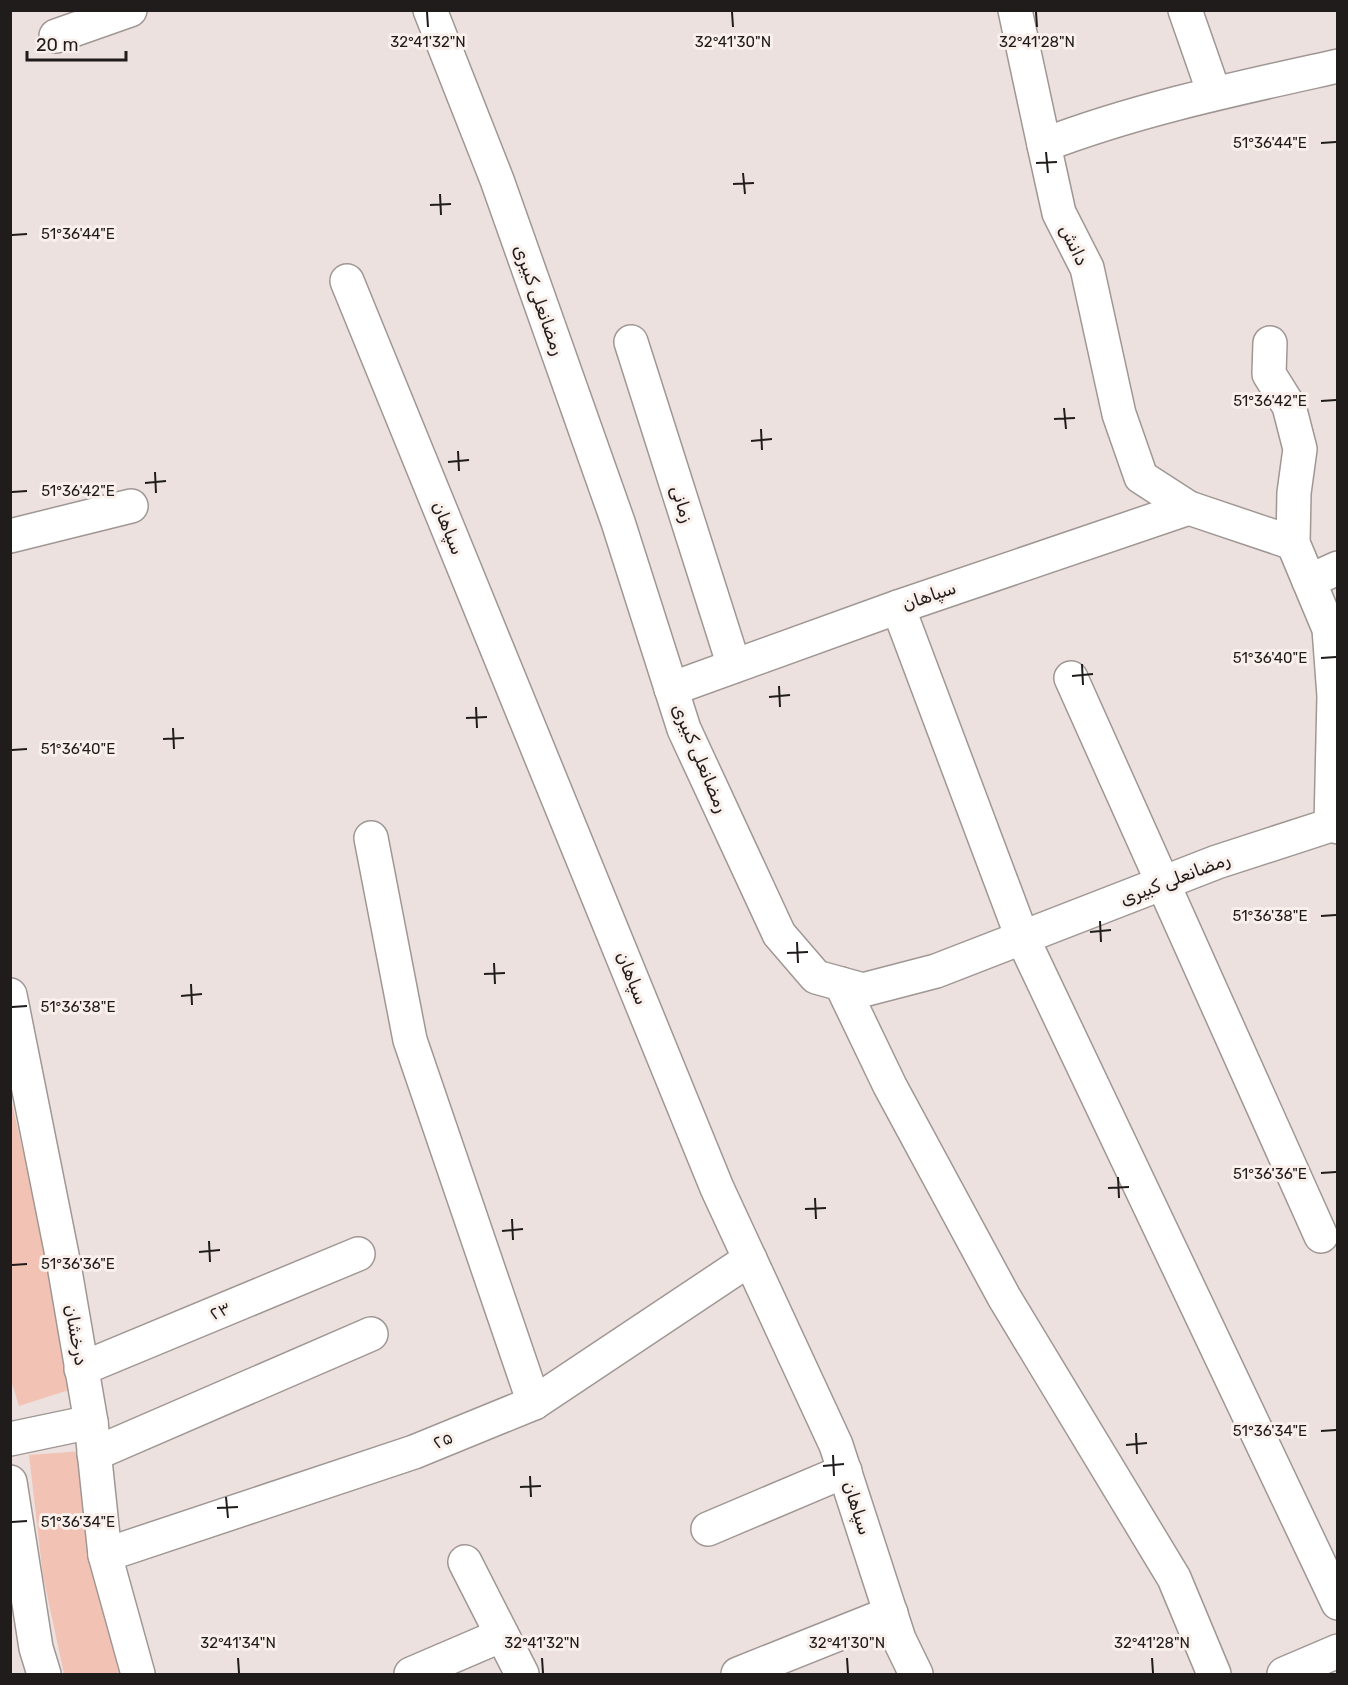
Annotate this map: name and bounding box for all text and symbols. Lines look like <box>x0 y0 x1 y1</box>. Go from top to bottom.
scale bar <box>27 24 126 62</box>
text: 32°41'32"N <box>390 33 466 51</box>
text: 32°41'30"N <box>695 33 771 51</box>
text: 32°41'28"N <box>999 33 1075 51</box>
text: 20 m <box>36 34 78 56</box>
text: 51°36'44"E <box>1233 134 1307 152</box>
street label: دانش <box>1055 221 1093 269</box>
text: 51°36'44"E <box>41 225 115 243</box>
street label: رمضانعلی کبیری <box>509 242 569 358</box>
text: 51°36'42"E <box>1233 392 1307 410</box>
text: 51°36'42"E <box>41 482 115 500</box>
street label: زمانی <box>666 483 698 526</box>
street label: سپاهان <box>426 498 469 558</box>
street label: سپاهان <box>899 577 959 616</box>
text: 51°36'40"E <box>1233 649 1307 667</box>
street label: رمضانعلی کبیری <box>667 700 733 816</box>
text: 51°36'40"E <box>41 740 115 758</box>
street label: رمضانعلی کبیری <box>1117 848 1233 910</box>
text: 51°36'38"E <box>1233 907 1307 925</box>
street label: سپاهان <box>610 948 653 1008</box>
text: 51°36'38"E <box>41 998 115 1016</box>
text: 51°36'36"E <box>1233 1165 1307 1183</box>
text: 51°36'36"E <box>41 1255 115 1273</box>
street label: ۲۳ <box>206 1297 234 1325</box>
street label: درخشان <box>60 1303 92 1367</box>
text: 51°36'34"E <box>1233 1422 1307 1440</box>
street label: ۲۵ <box>430 1426 456 1454</box>
street label: سپاهان <box>837 1478 876 1538</box>
text: 51°36'34"E <box>41 1513 115 1531</box>
text: 32°41'34"N <box>200 1634 276 1652</box>
text: 32°41'32"N <box>504 1634 580 1652</box>
text: 32°41'30"N <box>809 1634 885 1652</box>
text: 32°41'28"N <box>1114 1634 1190 1652</box>

